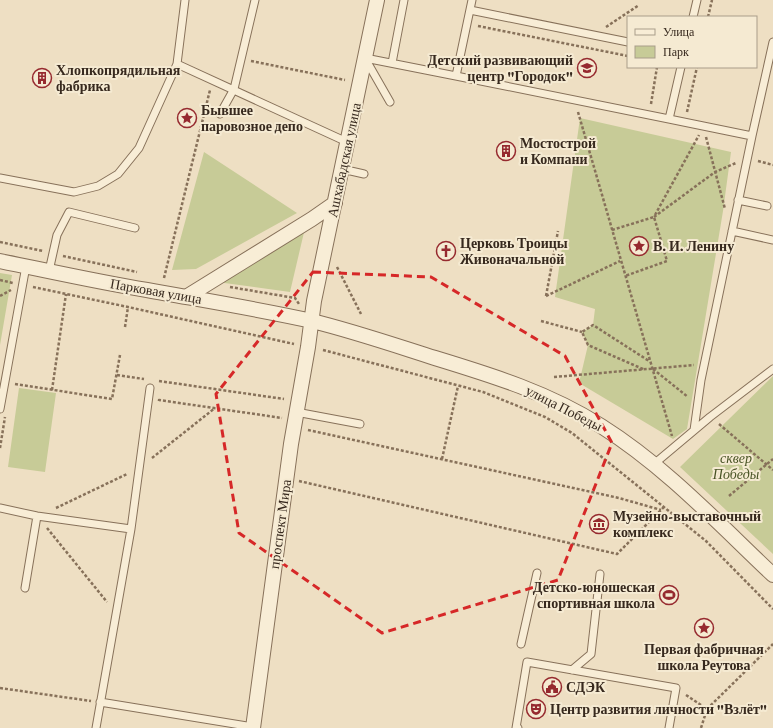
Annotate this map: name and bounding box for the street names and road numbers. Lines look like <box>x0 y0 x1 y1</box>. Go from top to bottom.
street label: Ашхабадская улица <box>324 100 364 219</box>
street label: Парковая улица <box>109 275 204 307</box>
street label: улица Победы <box>523 382 605 434</box>
street label: проспект Мира <box>266 477 294 570</box>

